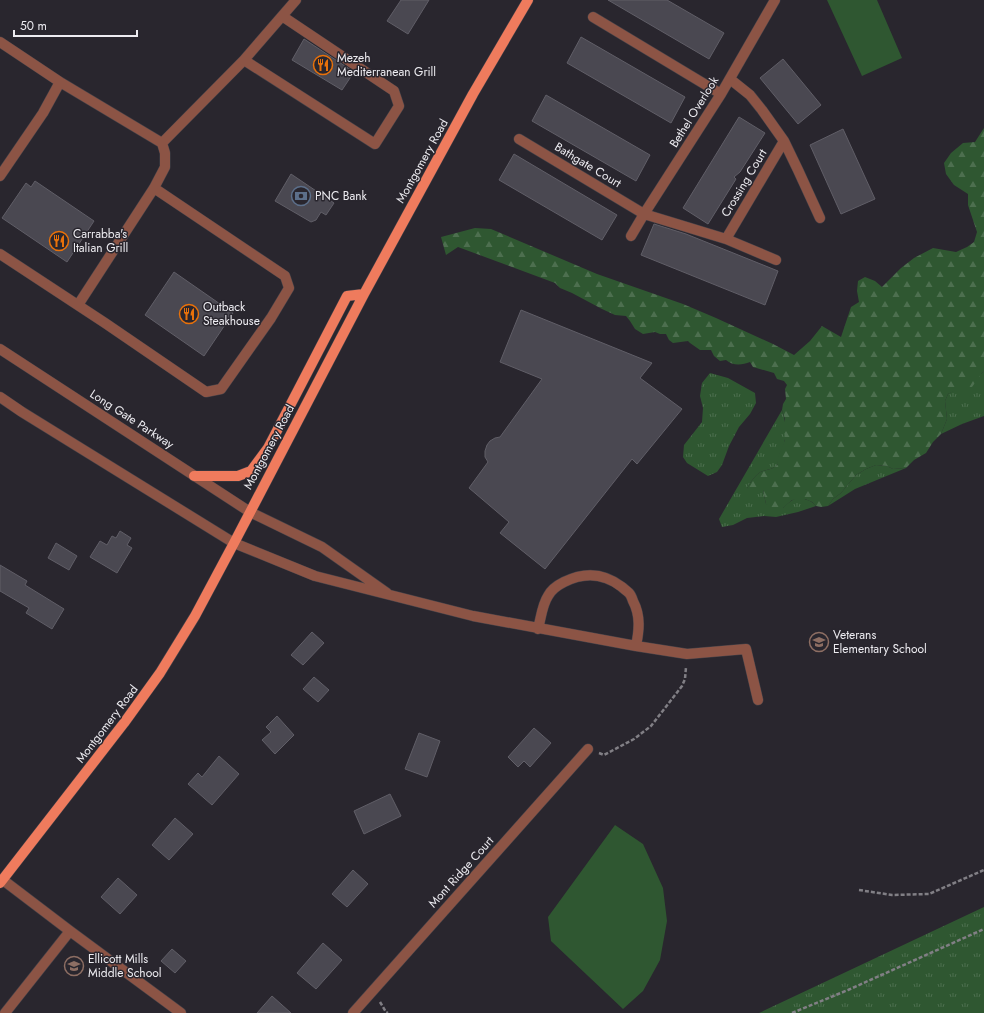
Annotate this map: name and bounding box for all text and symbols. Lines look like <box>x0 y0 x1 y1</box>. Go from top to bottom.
scale bar <box>14 12 137 38</box>
text: 50 m <box>20 17 47 35</box>
place label: Mezeh Mediterranean Grill <box>337 49 436 81</box>
restaurant icon: Mezeh Mediterranean Grill <box>312 54 334 76</box>
street label: Bethel Overlook <box>665 72 723 151</box>
street label: Montgomery Road <box>391 116 453 206</box>
street label: Bathgate Court <box>551 138 625 192</box>
street label: Crossing Court <box>717 146 771 220</box>
bank icon: PNC Bank <box>290 185 312 207</box>
place label: PNC Bank <box>315 187 367 205</box>
place label: Carrabba's Italian Grill <box>73 225 128 257</box>
restaurant icon: Carrabba's Italian Grill <box>48 230 70 252</box>
place label: Outback Steakhouse <box>203 298 260 330</box>
restaurant icon: Outback Steakhouse <box>178 303 200 325</box>
street label: Long Gate Parkway <box>86 385 178 453</box>
street label: Montgomery Road <box>239 401 299 493</box>
place label: Veterans Elementary School <box>833 626 927 658</box>
school or university icon: Veterans Elementary School <box>808 631 830 653</box>
street label: Montgomery Road <box>72 681 142 767</box>
street label: Mont Ridge Court <box>424 832 498 912</box>
place label: Ellicott Mills Middle School <box>88 950 162 982</box>
school or university icon: Ellicott Mills Middle School <box>63 955 85 977</box>

